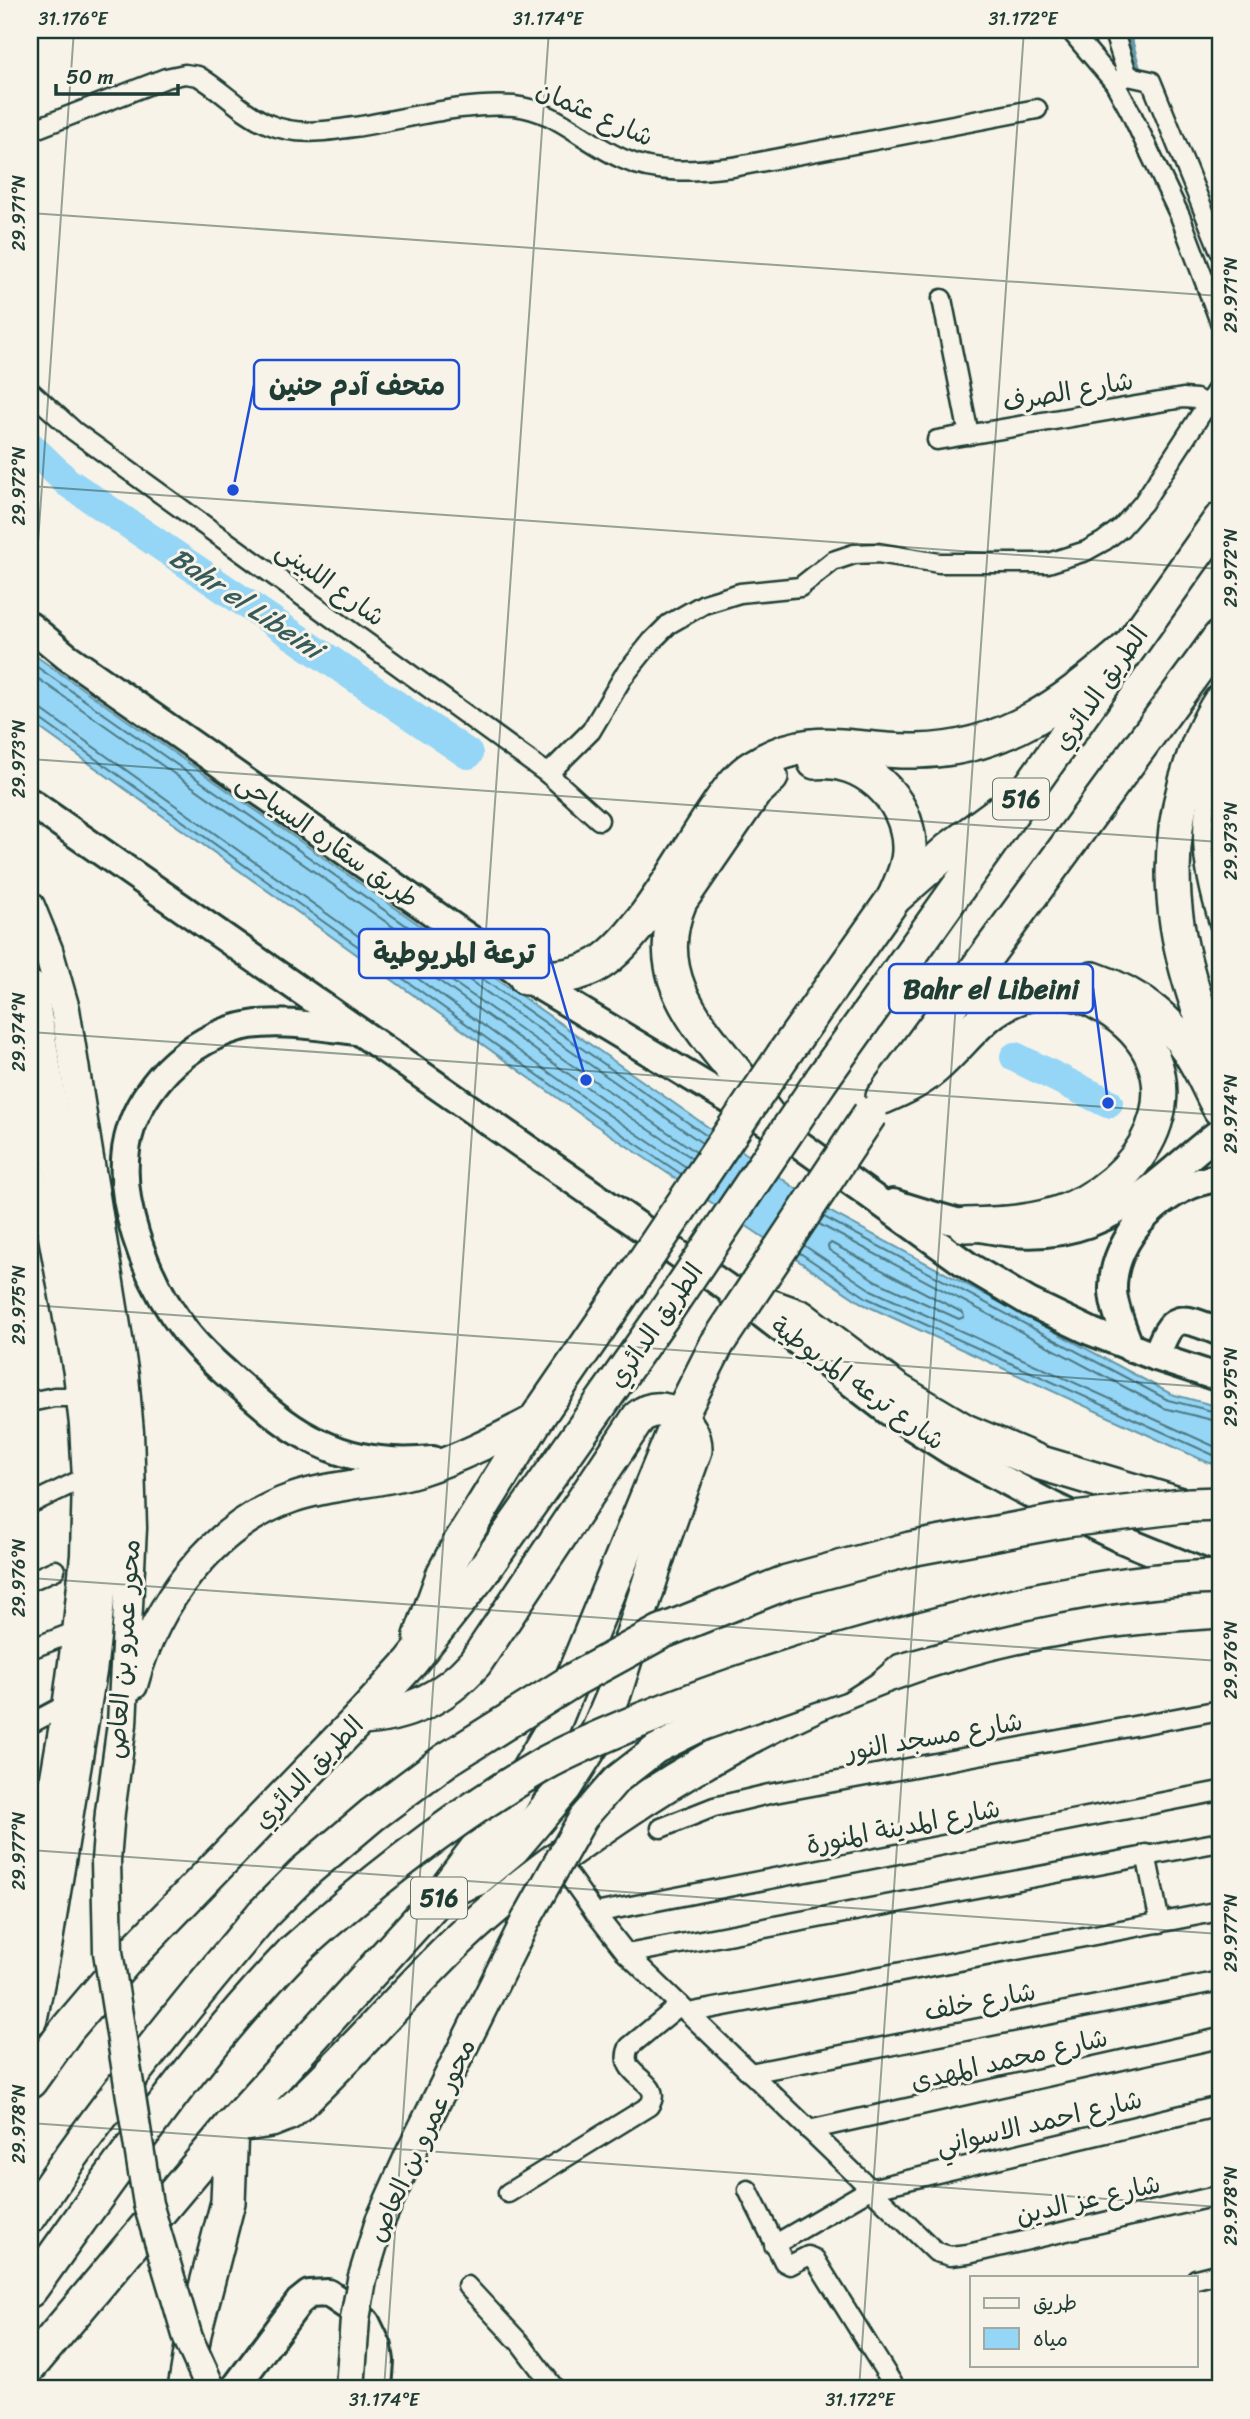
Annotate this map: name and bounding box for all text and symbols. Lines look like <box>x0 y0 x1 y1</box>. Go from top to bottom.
text: 31.176°E <box>39 3 108 35</box>
text: 31.174°E <box>513 3 584 35</box>
text: 31.172°E <box>988 3 1059 35</box>
scale bar <box>56 52 178 96</box>
text: 50 m <box>66 58 114 96</box>
street label: شارع عثمان <box>529 67 661 159</box>
text: 29.971°N <box>3 174 35 251</box>
text: 29.971°N <box>1215 256 1247 333</box>
street label: شارع الصرف <box>999 357 1137 425</box>
callout: متحف آدم حنين <box>254 360 459 409</box>
text: متحف آدم حنين <box>269 361 445 410</box>
text: 29.972°N <box>3 446 35 525</box>
street label: شارع اللبينى <box>266 527 396 639</box>
text: 29.972°N <box>1215 528 1247 607</box>
water label: Bahr el Libeini <box>159 534 337 675</box>
street label: الطريق الدائري <box>1040 615 1160 761</box>
text: 29.973°N <box>3 719 35 798</box>
street label: طريق سقاره السياحى <box>227 760 429 920</box>
road number: 516 <box>993 778 1049 820</box>
text: 29.973°N <box>1215 801 1247 880</box>
callout: ترعة المريوطية <box>359 929 549 978</box>
text: ترعة المريوطية <box>373 929 536 978</box>
callout: Bahr el Libeini <box>889 964 1093 1013</box>
text: Bahr el Libeini <box>903 964 1080 1013</box>
text: 29.974°N <box>3 992 35 1072</box>
text: 29.974°N <box>1215 1074 1247 1154</box>
street label: الطريق الدائري <box>595 1252 715 1398</box>
text: 29.975°N <box>3 1265 35 1345</box>
street label: شارع ترعه المريوطية <box>761 1303 955 1463</box>
text: 29.975°N <box>1215 1347 1247 1427</box>
street label: محور عمرو بن العاص <box>92 1537 154 1761</box>
text: 29.976°N <box>3 1538 35 1617</box>
text: 29.976°N <box>1215 1620 1247 1699</box>
street label: شارع مسجد النور <box>840 1698 1026 1775</box>
street label: الطريق الدائري <box>241 1704 375 1840</box>
street label: شارع المدينة المنورة <box>802 1785 1004 1867</box>
text: 29.977°N <box>3 1811 35 1890</box>
road number: 516 <box>411 1878 467 1919</box>
text: 29.977°N <box>1215 1893 1247 1972</box>
street label: شارع خلف <box>920 1968 1040 2034</box>
street label: شارع محمد المهدى <box>906 2014 1112 2104</box>
street label: محور عمرو بن العاص <box>354 2030 488 2250</box>
street label: شارع احمد الاسواني <box>931 2076 1147 2168</box>
text: 29.978°N <box>3 2084 35 2164</box>
street label: شارع عز الدين <box>1011 2160 1165 2238</box>
text: 29.978°N <box>1215 2166 1247 2246</box>
legend <box>970 2276 1198 2366</box>
text: طريق <box>1033 2284 1077 2322</box>
text: مياه <box>1033 2320 1068 2358</box>
text: 31.174°E <box>349 2384 420 2416</box>
text: 31.172°E <box>825 2384 896 2416</box>

